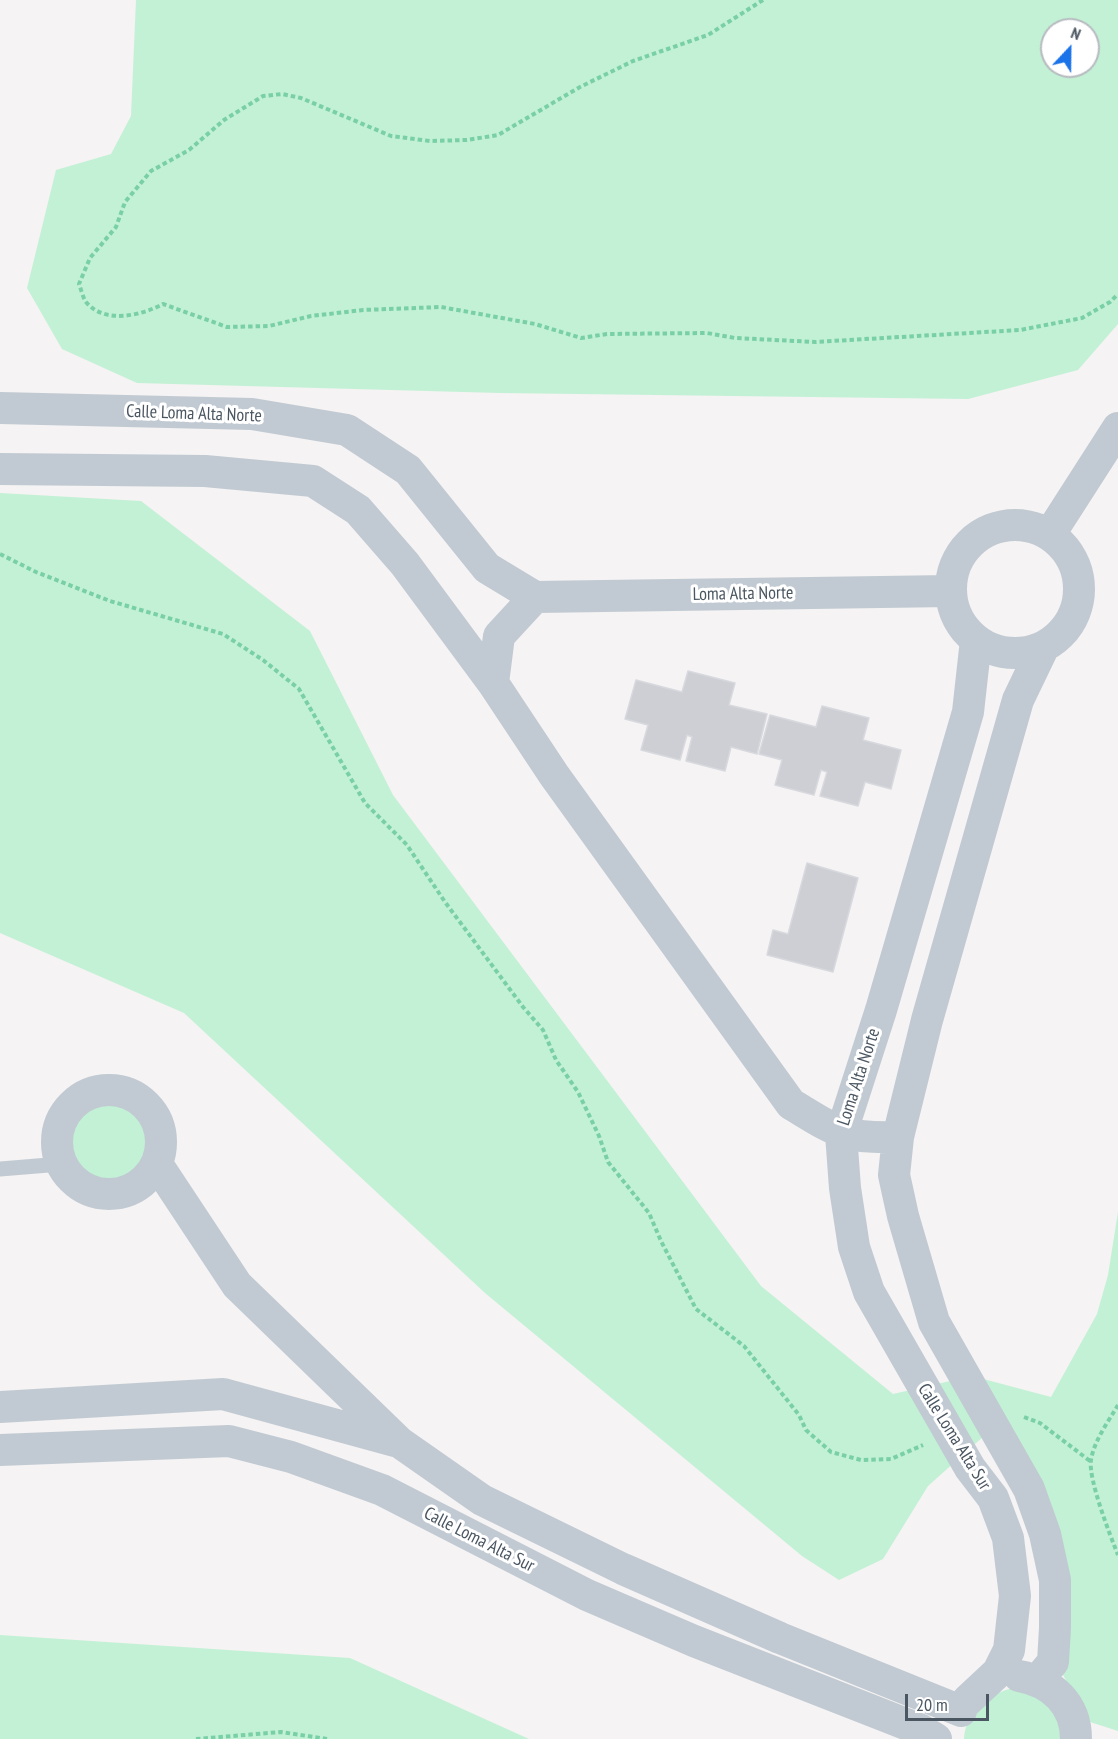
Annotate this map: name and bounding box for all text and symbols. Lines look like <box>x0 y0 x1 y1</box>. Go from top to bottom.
north arrow <box>1040 18 1100 78</box>
text: N <box>1068 22 1084 44</box>
street label: Calle Loma Alta Norte <box>126 401 262 427</box>
street label: Loma Alta Norte <box>692 582 794 606</box>
street label: Loma Alta Norte <box>833 1026 885 1128</box>
street label: Calle Loma Alta Sur <box>913 1380 995 1494</box>
street label: Calle Loma Alta Sur <box>420 1503 538 1577</box>
scale bar <box>908 1682 992 1720</box>
text: 20 m <box>916 1693 948 1716</box>

